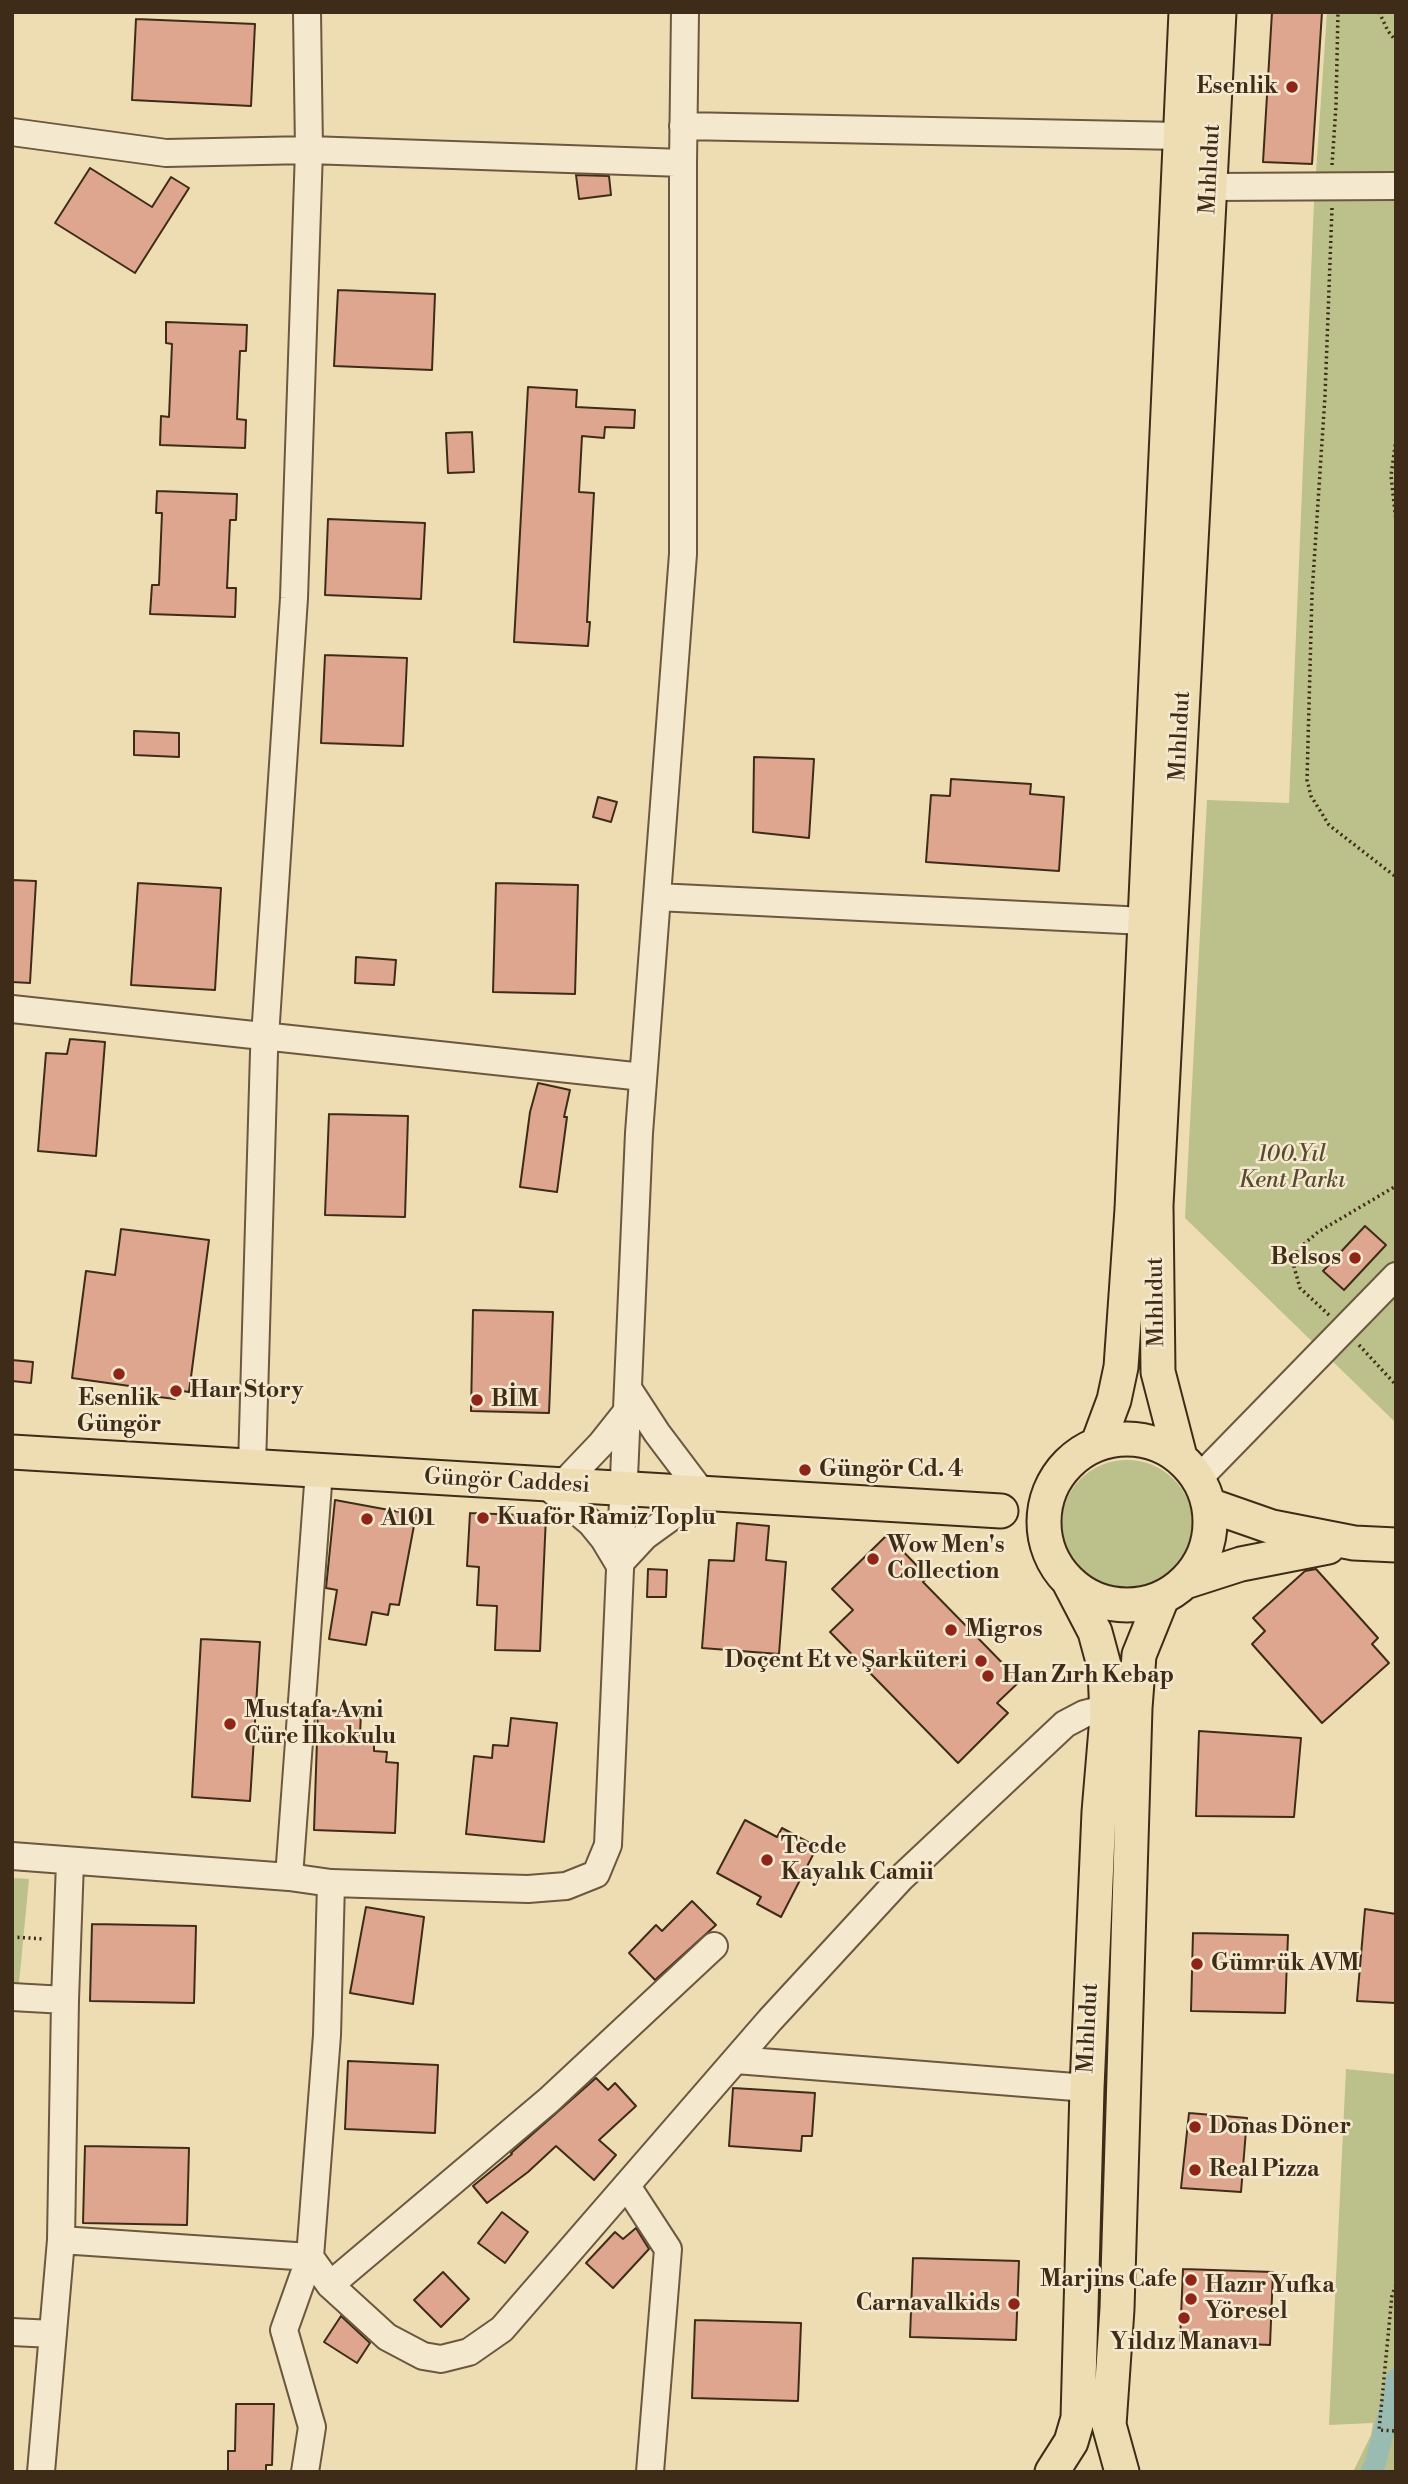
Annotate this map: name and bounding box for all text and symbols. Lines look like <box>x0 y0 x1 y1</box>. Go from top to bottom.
place label: Esenlik <box>1197 73 1278 101</box>
marker: Esenlik <box>1284 79 1300 95</box>
street label: Mıhlıdut <box>1195 123 1227 215</box>
street label: Mıhlıdut <box>1165 690 1197 782</box>
park label: 100.Yıl Kent Parkı <box>1239 1141 1345 1195</box>
place label: Belsos <box>1271 1244 1341 1272</box>
marker: Belsos <box>1347 1250 1363 1266</box>
street label: Mıhlıdut <box>1142 1257 1172 1347</box>
marker: Esenlik Güngör <box>111 1366 127 1382</box>
place label: Haır Story <box>190 1377 303 1405</box>
marker: Haır Story <box>168 1383 184 1399</box>
place label: Esenlik Güngör <box>77 1385 161 1439</box>
place label: BİM <box>491 1386 538 1414</box>
marker: BİM <box>469 1392 485 1408</box>
place label: Güngör Cd. 4 <box>819 1456 964 1484</box>
marker: Güngör Cd. 4 <box>797 1462 813 1478</box>
street label: Güngör Caddesi <box>423 1464 591 1500</box>
place label: Kuaför Ramiz Toplu <box>497 1504 716 1532</box>
place label: A101 <box>381 1505 435 1533</box>
marker: Kuaför Ramiz Toplu <box>475 1510 491 1526</box>
marker: A101 <box>359 1511 375 1527</box>
place label: Wow Men's Collection <box>887 1532 1005 1586</box>
marker: Wow Men's Collection <box>865 1551 881 1567</box>
place label: Migros <box>965 1616 1043 1644</box>
marker: Migros <box>943 1622 959 1638</box>
place label: Doçent Et ve Şarküteri <box>725 1647 967 1675</box>
marker: Doçent Et ve Şarküteri <box>973 1653 989 1669</box>
place label: Han Zırh Kebap <box>1002 1662 1174 1690</box>
marker: Han Zırh Kebap <box>980 1668 996 1684</box>
place label: Mustafa Avni Cüre İlkokulu <box>244 1697 396 1751</box>
marker: Mustafa Avni Cüre İlkokulu <box>222 1716 238 1732</box>
place label: Tecde Kayalık Camii <box>781 1833 934 1887</box>
marker: Tecde Kayalık Camii <box>759 1852 775 1868</box>
place label: Gümrük AVM <box>1211 1950 1359 1978</box>
marker: Gümrük AVM <box>1189 1956 1205 1972</box>
street label: Mıhlıdut <box>1073 1982 1105 2074</box>
place label: Donas Döner <box>1209 2113 1351 2141</box>
marker: Donas Döner <box>1187 2119 1203 2135</box>
place label: Real Pizza <box>1209 2156 1319 2184</box>
marker: Real Pizza <box>1187 2162 1203 2178</box>
place label: Marjins Cafe <box>1040 2266 1177 2294</box>
marker: Marjins Cafe <box>1183 2272 1199 2288</box>
place label: Hazır Yufka Yöresel <box>1205 2272 1335 2326</box>
place label: Carnavalkids <box>856 2290 1000 2318</box>
marker: Hazır Yufka Yöresel <box>1183 2291 1199 2307</box>
marker: Carnavalkids <box>1006 2296 1022 2312</box>
marker: Yıldız Manavı <box>1176 2310 1192 2326</box>
place label: Yıldız Manavı <box>1110 2329 1258 2357</box>

